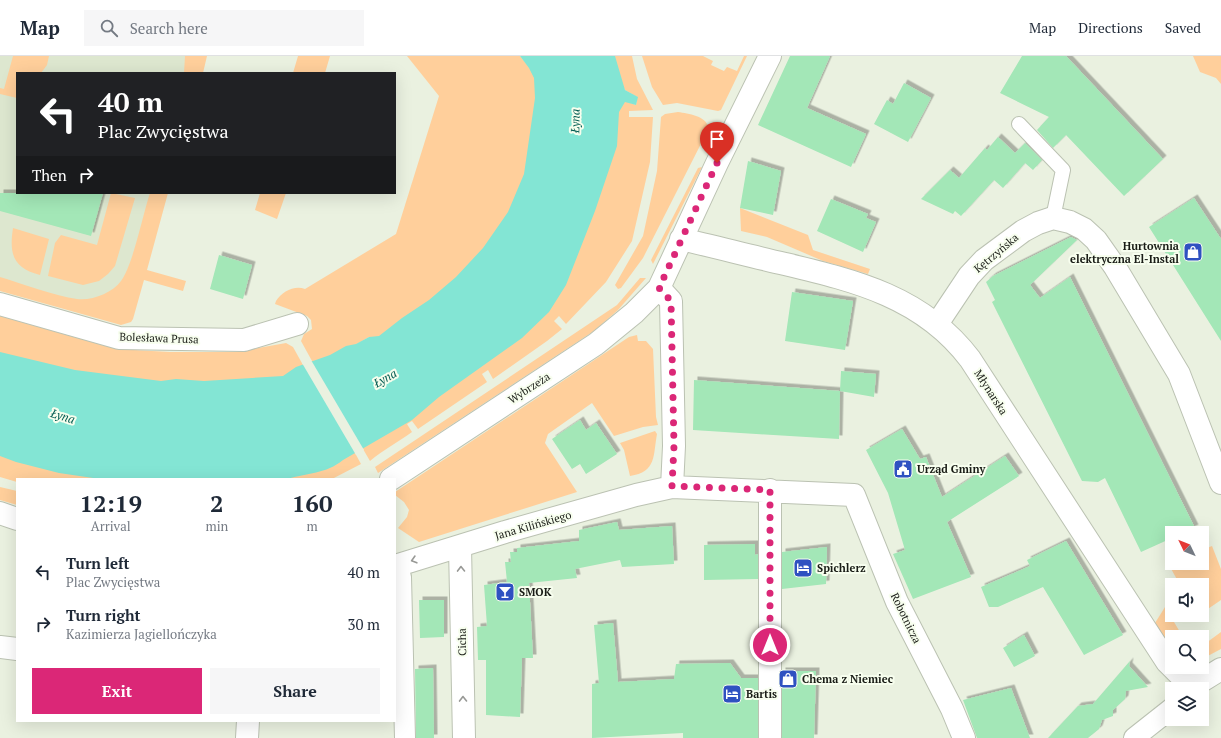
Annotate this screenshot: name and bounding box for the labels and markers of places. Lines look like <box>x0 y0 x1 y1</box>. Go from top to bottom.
pin <box>700 122 734 163</box>
place label: Hurtownia elektryczna El-Instal <box>1070 239 1179 266</box>
shop icon: Hurtownia elektryczna El-Instal <box>1182 241 1204 263</box>
public building icon: Urząd Gminy <box>892 458 914 480</box>
place label: Urząd Gminy <box>917 462 986 476</box>
hotel icon: Spichlerz <box>792 557 814 579</box>
place label: Spichlerz <box>817 561 866 575</box>
bar icon: SMOK <box>494 581 516 603</box>
place label: SMOK <box>519 585 552 599</box>
shop icon: Chema z Niemiec <box>777 668 799 690</box>
place label: Chema z Niemiec <box>802 672 894 686</box>
hotel icon: Bartis <box>721 683 743 705</box>
place label: Bartis <box>746 687 777 701</box>

